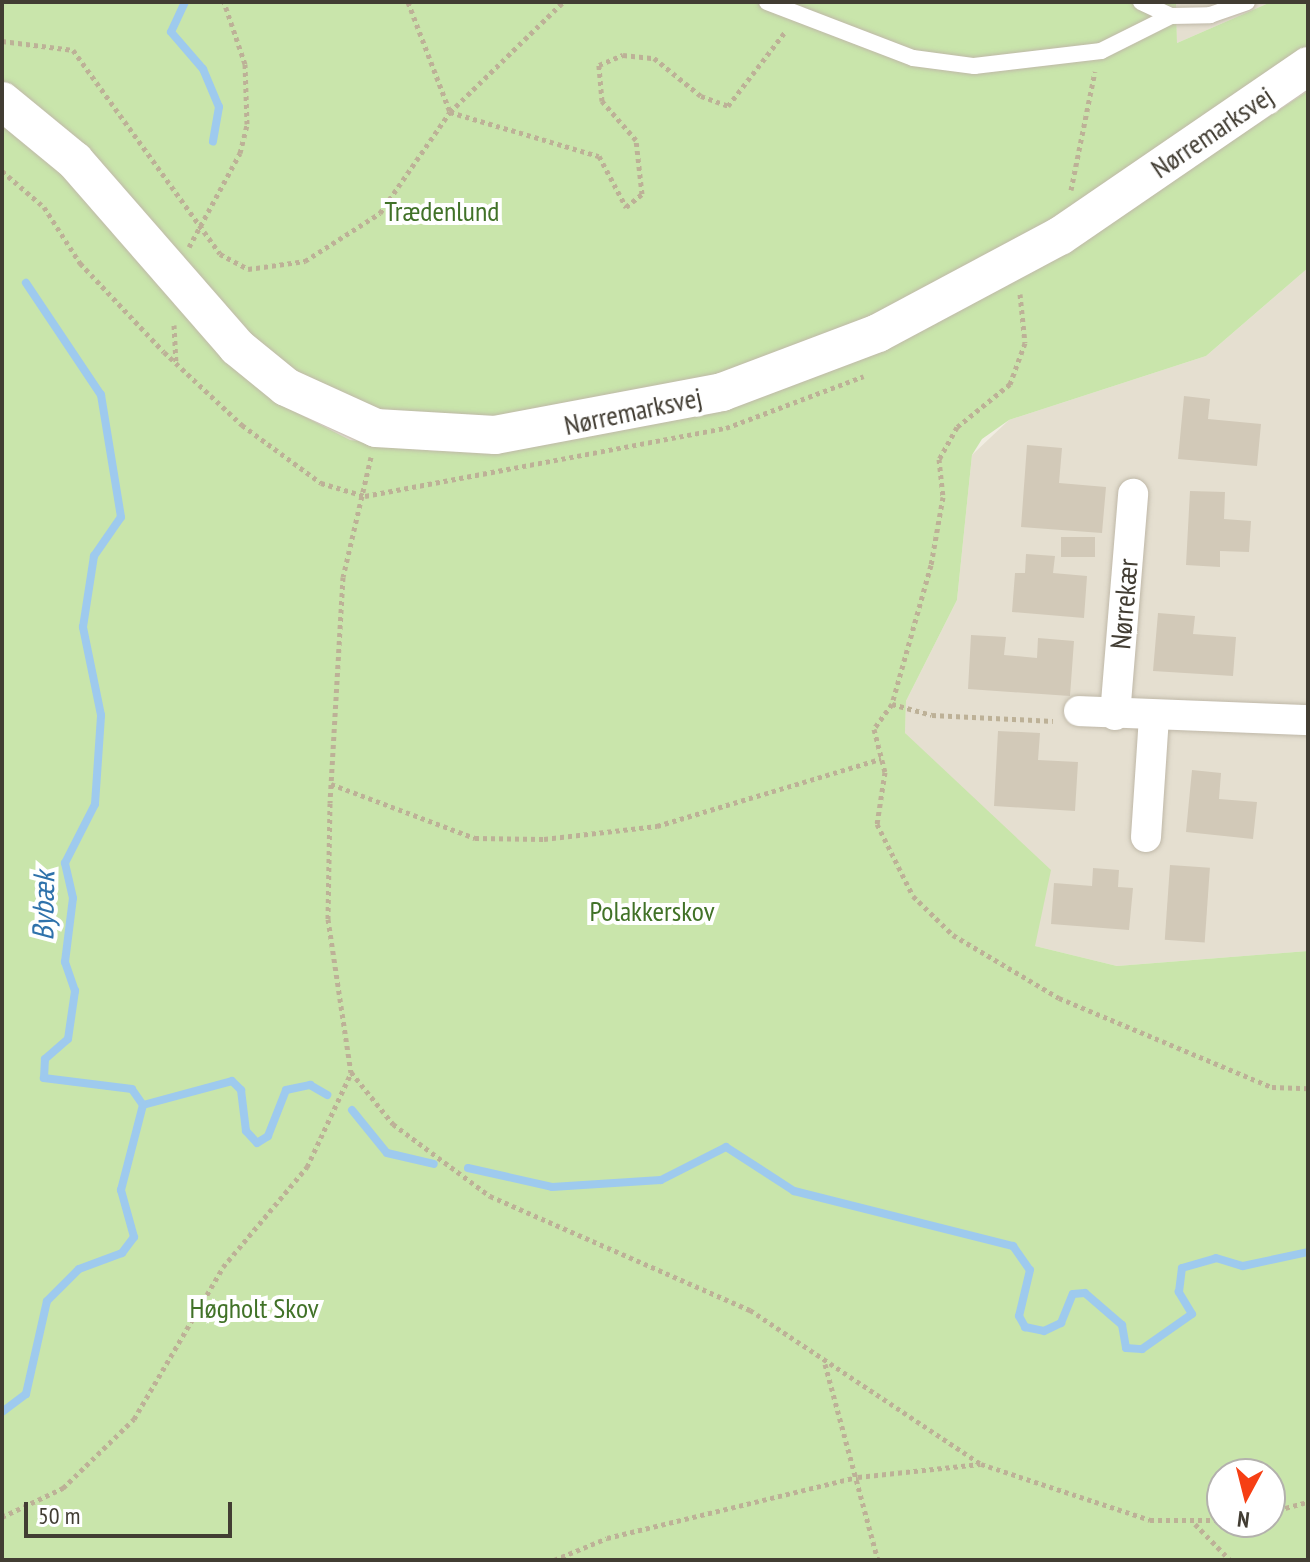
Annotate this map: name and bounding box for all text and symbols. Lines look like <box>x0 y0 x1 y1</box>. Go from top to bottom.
street label: Nørremarksvej <box>1145 79 1279 185</box>
park label: Trædenlund <box>385 194 499 228</box>
street label: Nørremarksvej <box>561 380 705 442</box>
street label: Nørrekær <box>1103 557 1145 651</box>
water label: Bybæk <box>24 871 62 941</box>
park label: Polakkerskov <box>589 894 715 928</box>
park label: Høgholt Skov <box>189 1291 319 1325</box>
north arrow <box>1206 1458 1286 1538</box>
scale bar <box>28 1486 236 1536</box>
text: 50 m <box>38 1500 80 1531</box>
text: N <box>1236 1505 1251 1534</box>

